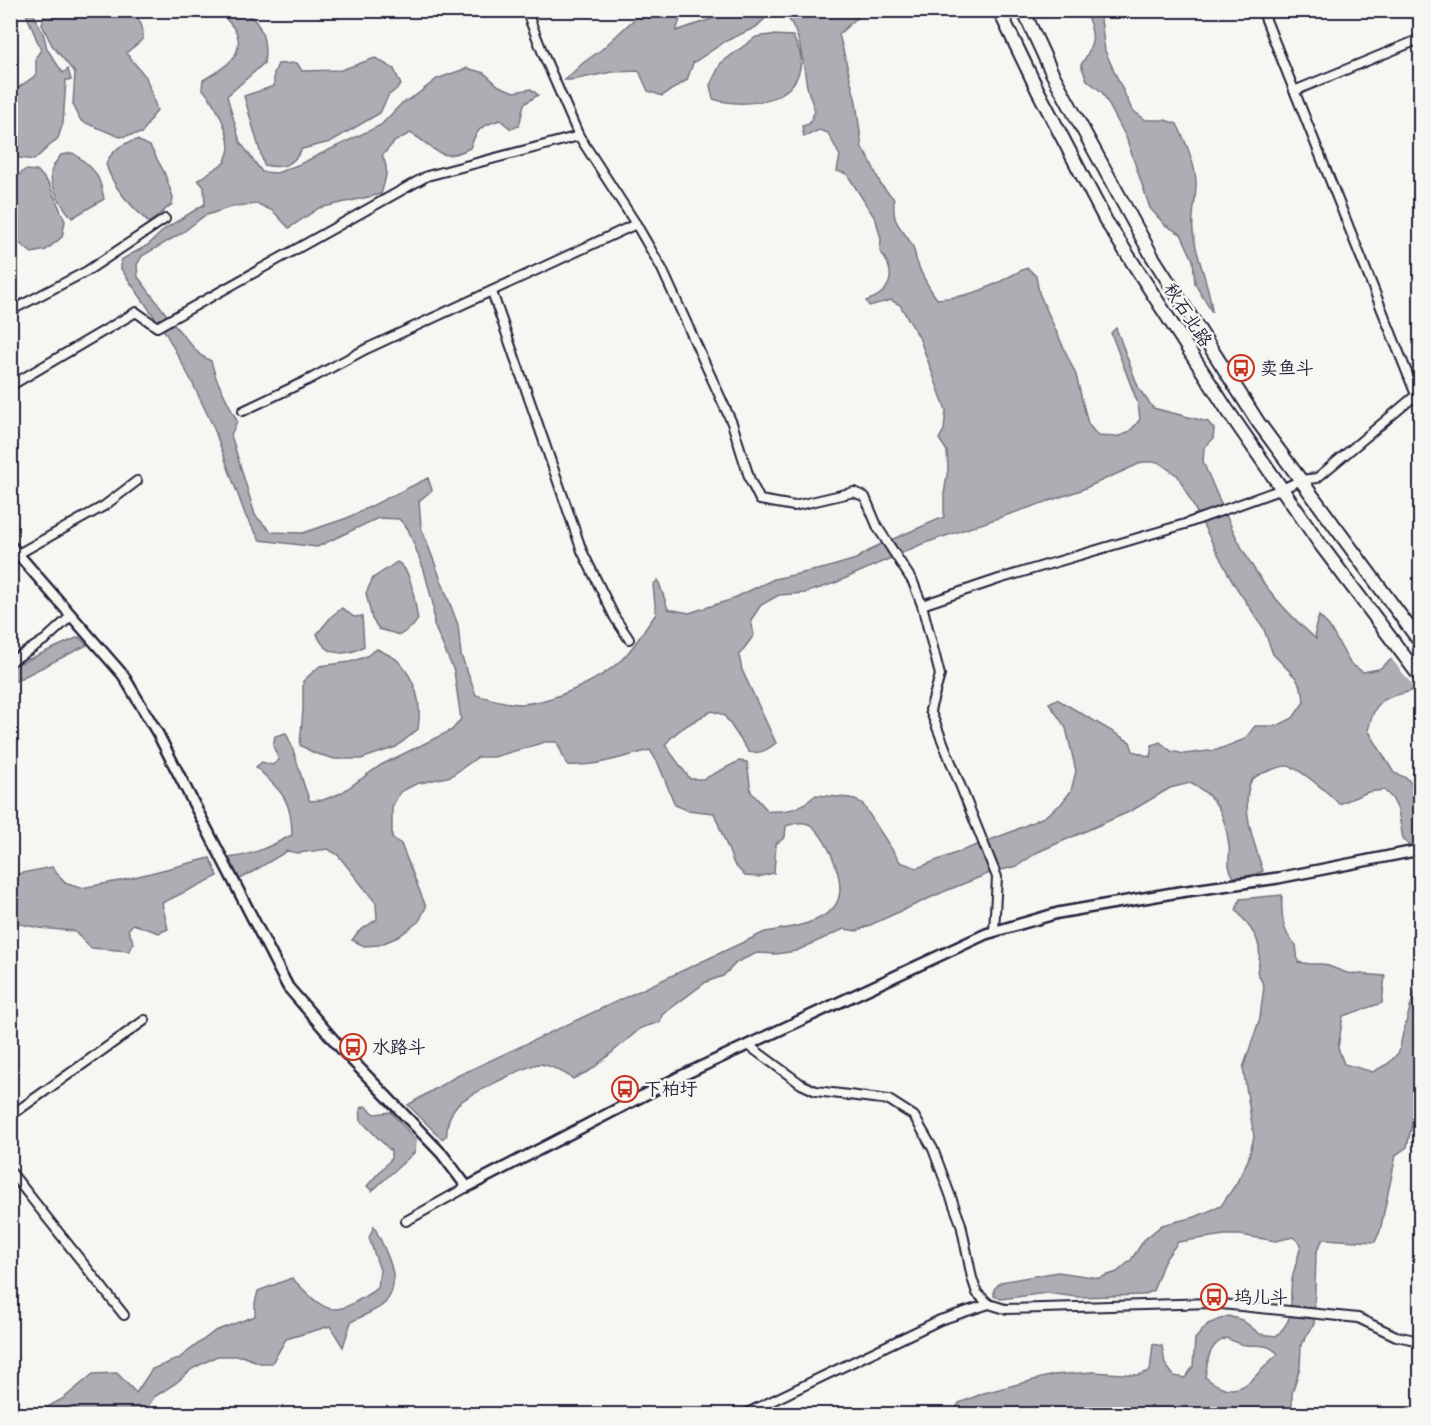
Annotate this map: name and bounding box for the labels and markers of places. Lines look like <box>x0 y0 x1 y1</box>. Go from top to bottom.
bus stop icon: 卖鱼斗 <box>1226 353 1256 383</box>
place label: 卖鱼斗 <box>1260 356 1314 380</box>
bus stop icon: 水路斗 <box>338 1032 368 1062</box>
place label: 水路斗 <box>372 1035 426 1059</box>
bus stop icon: 下柏圩 <box>610 1074 640 1104</box>
place label: 下柏圩 <box>644 1077 698 1101</box>
bus stop icon: 坞儿斗 <box>1199 1282 1229 1312</box>
place label: 坞儿斗 <box>1234 1285 1288 1309</box>

